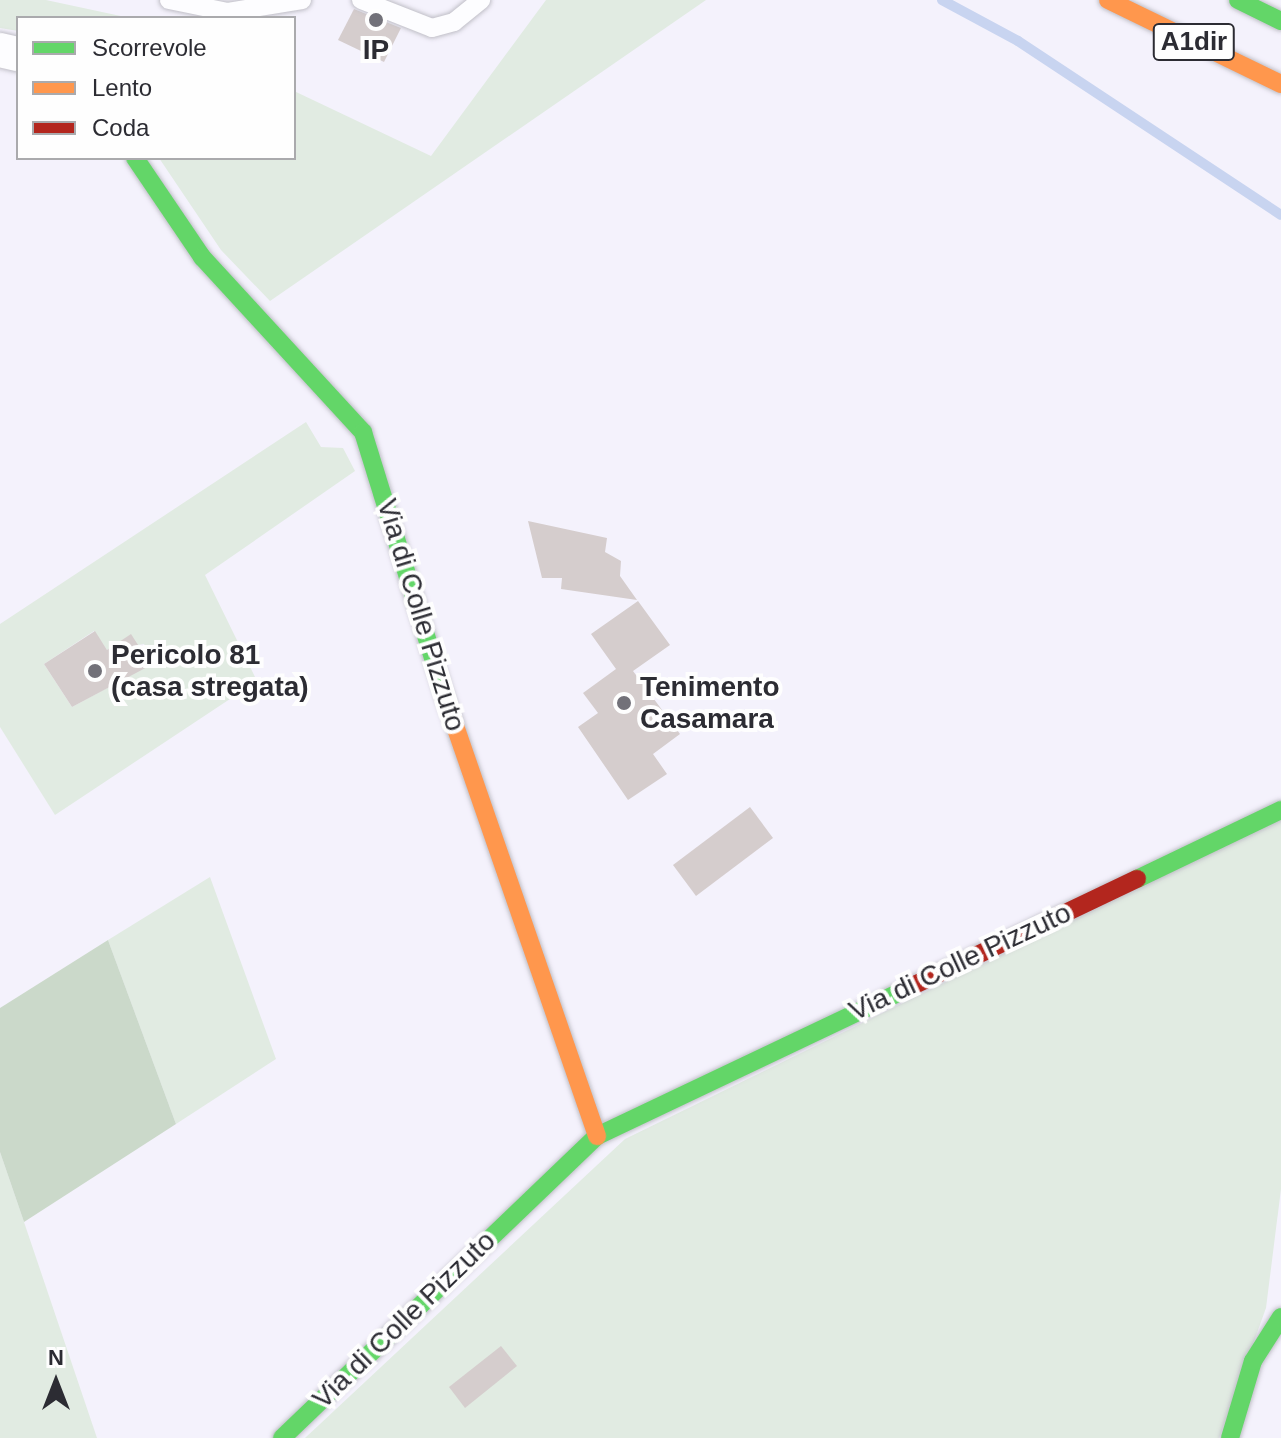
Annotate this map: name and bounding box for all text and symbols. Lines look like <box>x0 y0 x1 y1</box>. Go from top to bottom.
marker: IP <box>367 11 385 29</box>
legend <box>16 16 296 160</box>
road number: A1dir <box>1152 20 1236 64</box>
place label: IP <box>363 33 389 67</box>
text: Scorrevole <box>92 34 207 61</box>
text: Lento <box>92 74 152 101</box>
text: Coda <box>92 114 149 141</box>
street label: Via di Colle Pizzuto <box>370 495 472 735</box>
place label: Pericolo 81 (casa stregata) <box>111 638 309 704</box>
marker: Pericolo 81 (casa stregata) <box>86 662 104 680</box>
place label: Tenimento Casamara <box>640 670 779 736</box>
marker: Tenimento Casamara <box>615 694 633 712</box>
street label: Via di Colle Pizzuto <box>844 896 1076 1028</box>
street label: Via di Colle Pizzuto <box>306 1224 502 1416</box>
north arrow <box>16 1342 96 1422</box>
text: N <box>48 1345 64 1370</box>

